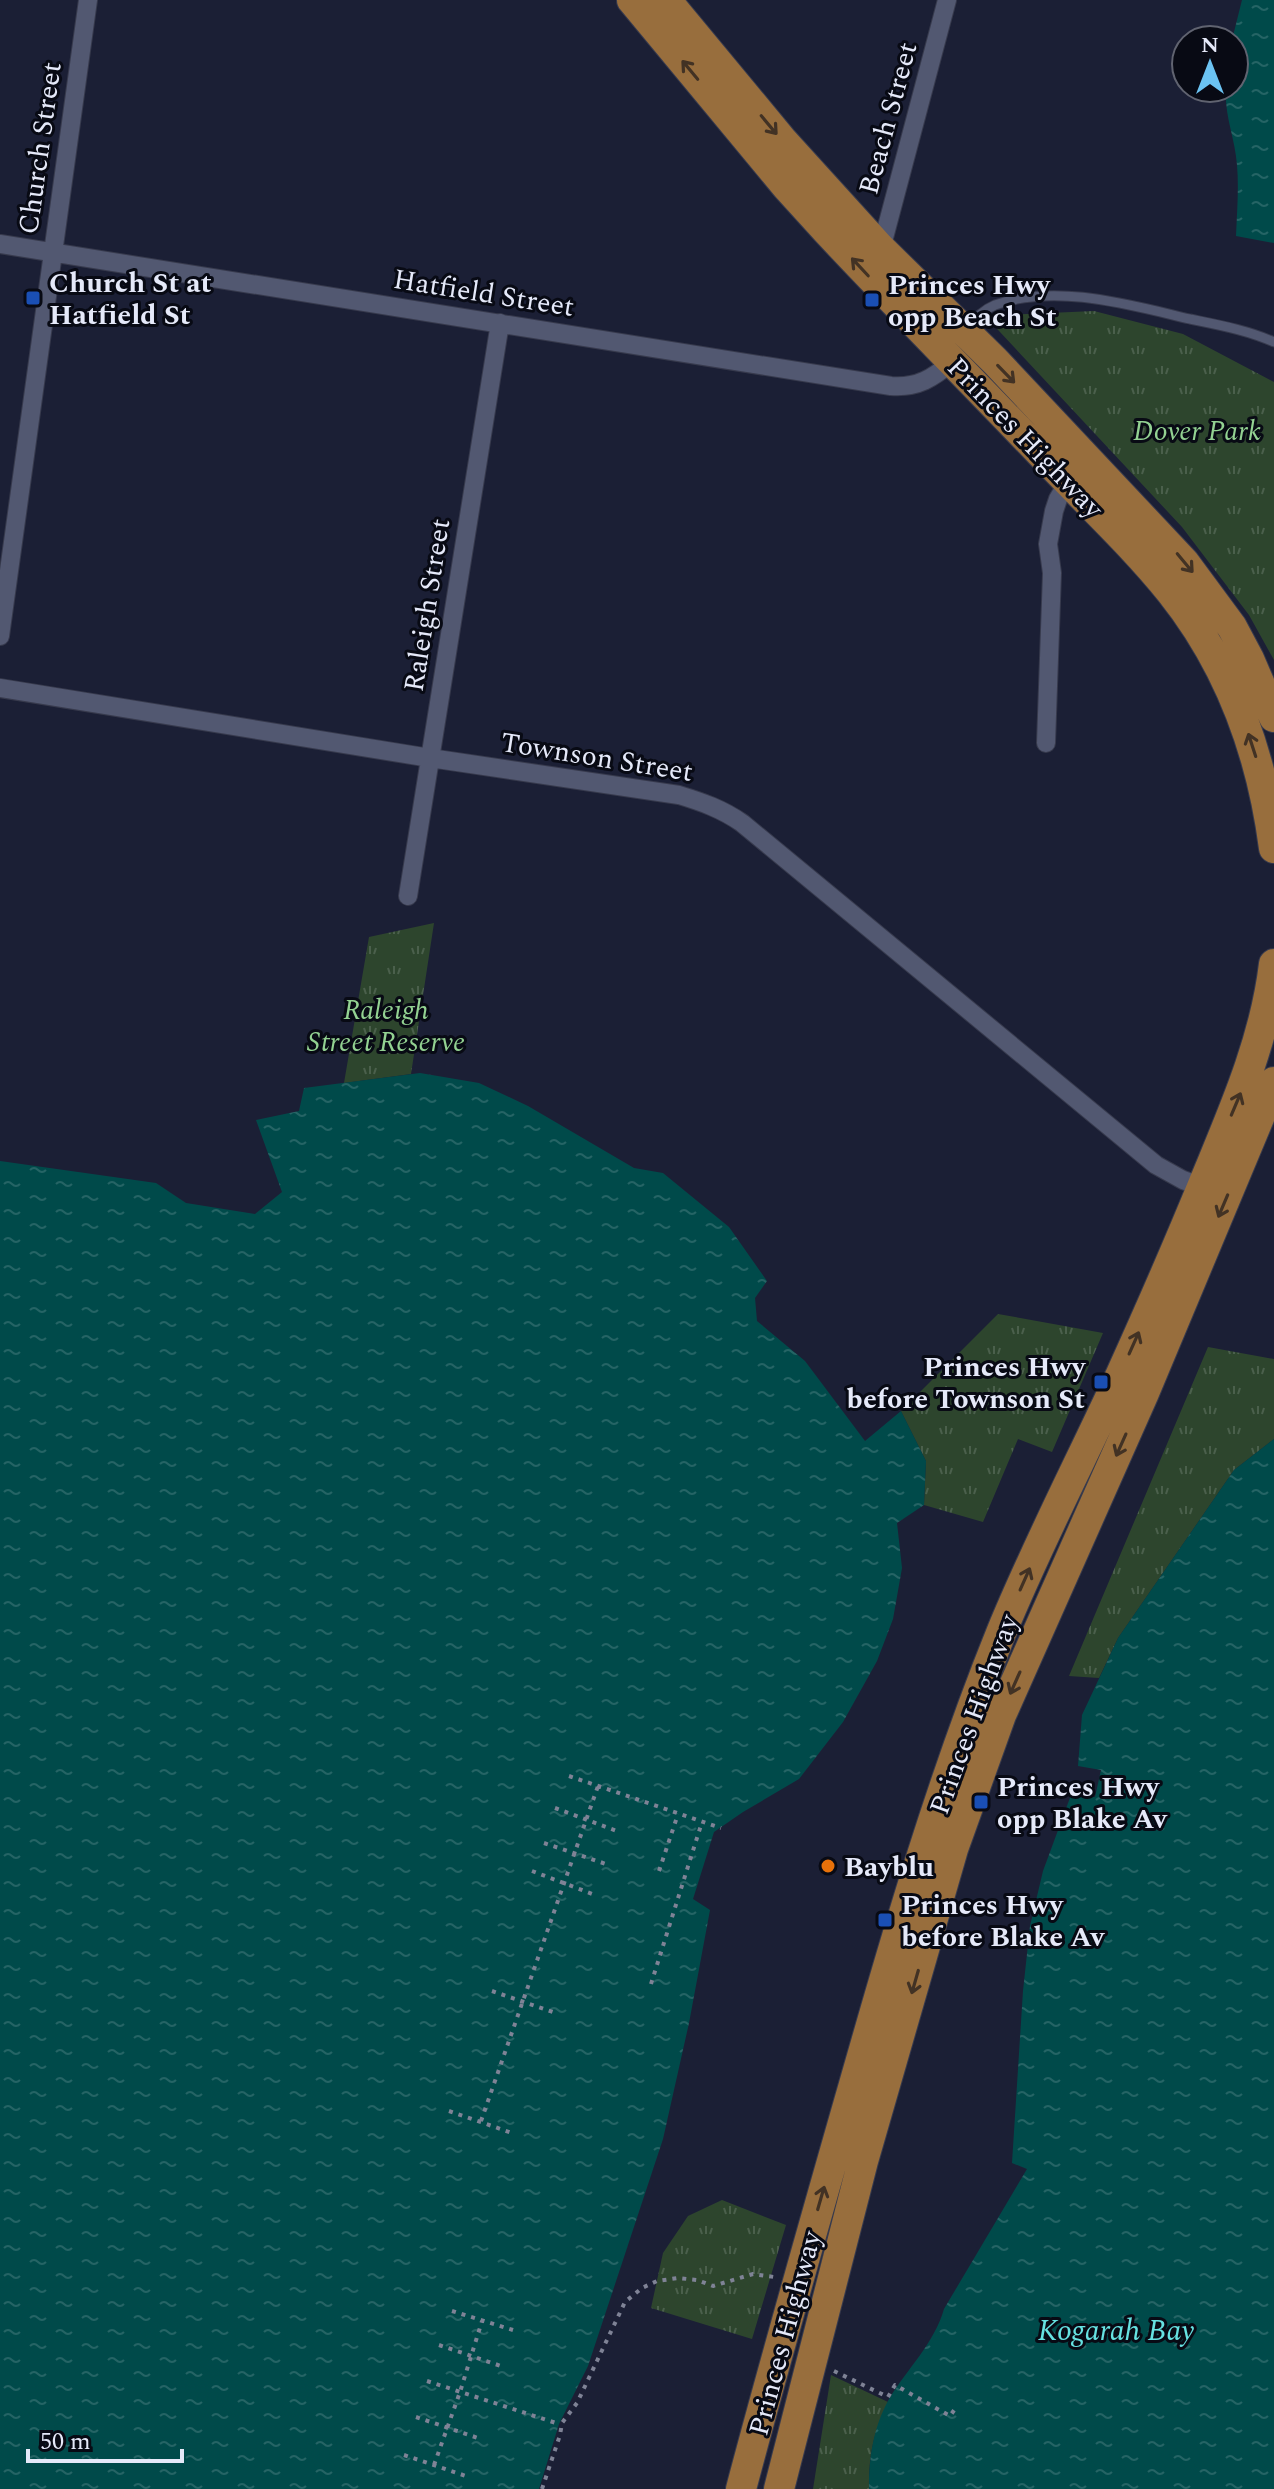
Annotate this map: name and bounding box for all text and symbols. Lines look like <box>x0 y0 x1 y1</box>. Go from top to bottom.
north arrow <box>1170 24 1250 104</box>
text: N <box>1201 29 1219 62</box>
street label: Beach Street <box>847 37 929 199</box>
street label: Church Street <box>7 59 74 237</box>
one-way arrow <box>681 61 699 81</box>
one-way arrow <box>760 114 778 134</box>
one-way arrow <box>852 257 870 277</box>
street label: Hatfield Street <box>390 258 577 329</box>
place label: Church St at Hatfield St <box>49 262 212 337</box>
place label: Princes Hwy opp Beach St <box>888 264 1057 339</box>
marker: Church St at Hatfield St <box>24 289 42 307</box>
marker: Princes Hwy opp Beach St <box>863 291 881 309</box>
street label: Princes Highway <box>936 347 1115 530</box>
one-way arrow <box>997 364 1016 384</box>
park label: Dover Park <box>1133 410 1261 453</box>
street label: Raleigh Street <box>393 516 462 695</box>
one-way arrow <box>1176 552 1193 573</box>
street label: Townson Street <box>498 721 696 794</box>
one-way arrow <box>1244 733 1259 758</box>
park label: Raleigh Street Reserve <box>307 989 465 1064</box>
one-way arrow <box>1229 1092 1244 1117</box>
one-way arrow <box>1215 1193 1230 1218</box>
one-way arrow <box>1128 1332 1143 1356</box>
place label: Princes Hwy before Townson St <box>846 1346 1087 1421</box>
marker: Princes Hwy before Townson St <box>1092 1373 1110 1391</box>
one-way arrow <box>1112 1432 1127 1457</box>
one-way arrow <box>1018 1567 1033 1591</box>
street label: Princes Highway <box>918 1607 1031 1821</box>
one-way arrow <box>1007 1670 1022 1694</box>
place label: Princes Hwy opp Blake Av <box>997 1766 1168 1841</box>
marker: Princes Hwy opp Blake Av <box>972 1793 990 1811</box>
place label: Bayblu <box>844 1846 934 1889</box>
marker: Bayblu <box>819 1857 837 1875</box>
place label: Princes Hwy before Blake Av <box>901 1884 1106 1959</box>
marker: Princes Hwy before Blake Av <box>876 1911 894 1929</box>
one-way arrow <box>907 1968 922 1994</box>
one-way arrow <box>814 2185 829 2211</box>
street label: Princes Highway <box>737 2225 834 2441</box>
water label: Kogarah Bay <box>1038 2308 1195 2354</box>
scale bar <box>28 2413 182 2463</box>
text: 50 m <box>40 2424 91 2460</box>

